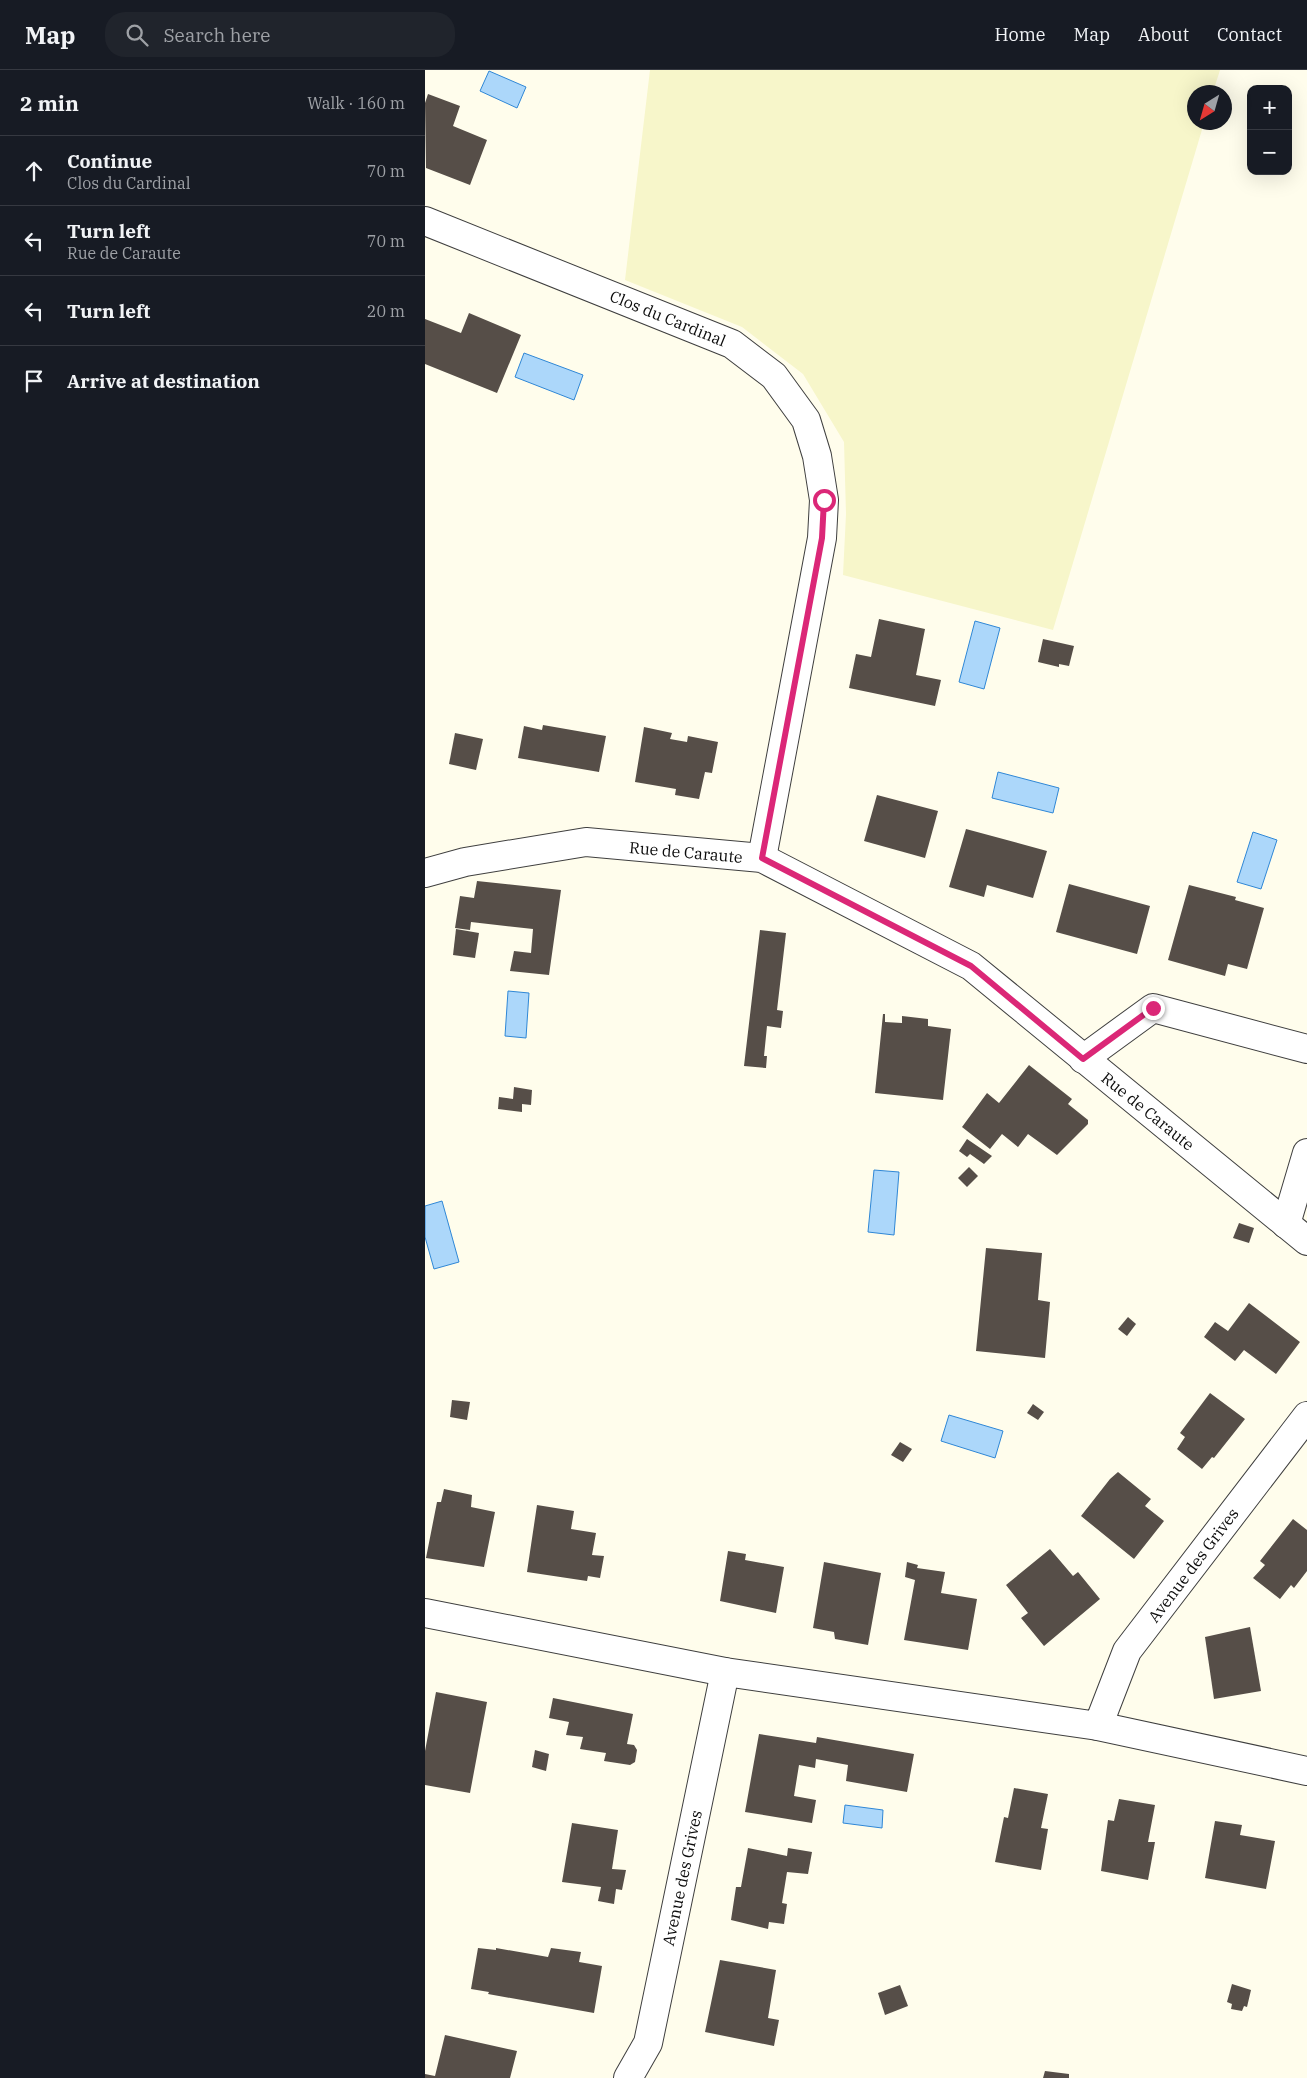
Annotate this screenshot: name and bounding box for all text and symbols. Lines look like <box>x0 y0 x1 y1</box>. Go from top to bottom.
search box <box>105 12 455 57</box>
text: Map <box>25 19 75 51</box>
icon: search <box>123 21 151 49</box>
text: Search here <box>163 23 270 47</box>
text: Home <box>994 23 1046 46</box>
text: Map <box>1074 23 1110 46</box>
text: About <box>1138 23 1189 46</box>
text: Contact <box>1217 23 1282 46</box>
north arrow <box>1187 85 1232 130</box>
map controls <box>1247 85 1292 175</box>
button: + <box>1247 85 1292 130</box>
text: 2 min <box>20 89 79 117</box>
text: Walk · 160 m <box>307 93 405 113</box>
button: − <box>1247 130 1292 175</box>
text: Continue <box>67 149 152 173</box>
icon: ahead <box>20 157 48 185</box>
text: 70 m <box>367 161 405 181</box>
text: Clos du Cardinal <box>67 173 191 193</box>
text: Turn left <box>67 219 150 243</box>
icon: left <box>20 227 48 255</box>
text: 70 m <box>367 231 405 251</box>
text: Rue de Caraute <box>67 243 181 263</box>
street label: Clos du Cardinal <box>607 286 729 351</box>
icon: left <box>20 297 48 325</box>
text: Turn left <box>67 299 150 323</box>
text: 20 m <box>367 301 405 321</box>
icon: arrive <box>20 367 48 395</box>
text: Arrive at destination <box>67 369 260 393</box>
route start <box>813 489 836 512</box>
street label: Rue de Caraute <box>628 837 744 867</box>
route end <box>1142 997 1165 1020</box>
street label: Rue de Caraute <box>1098 1067 1198 1155</box>
street label: Avenue des Grives <box>1143 1504 1243 1626</box>
street label: Avenue des Grives <box>658 1808 706 1948</box>

